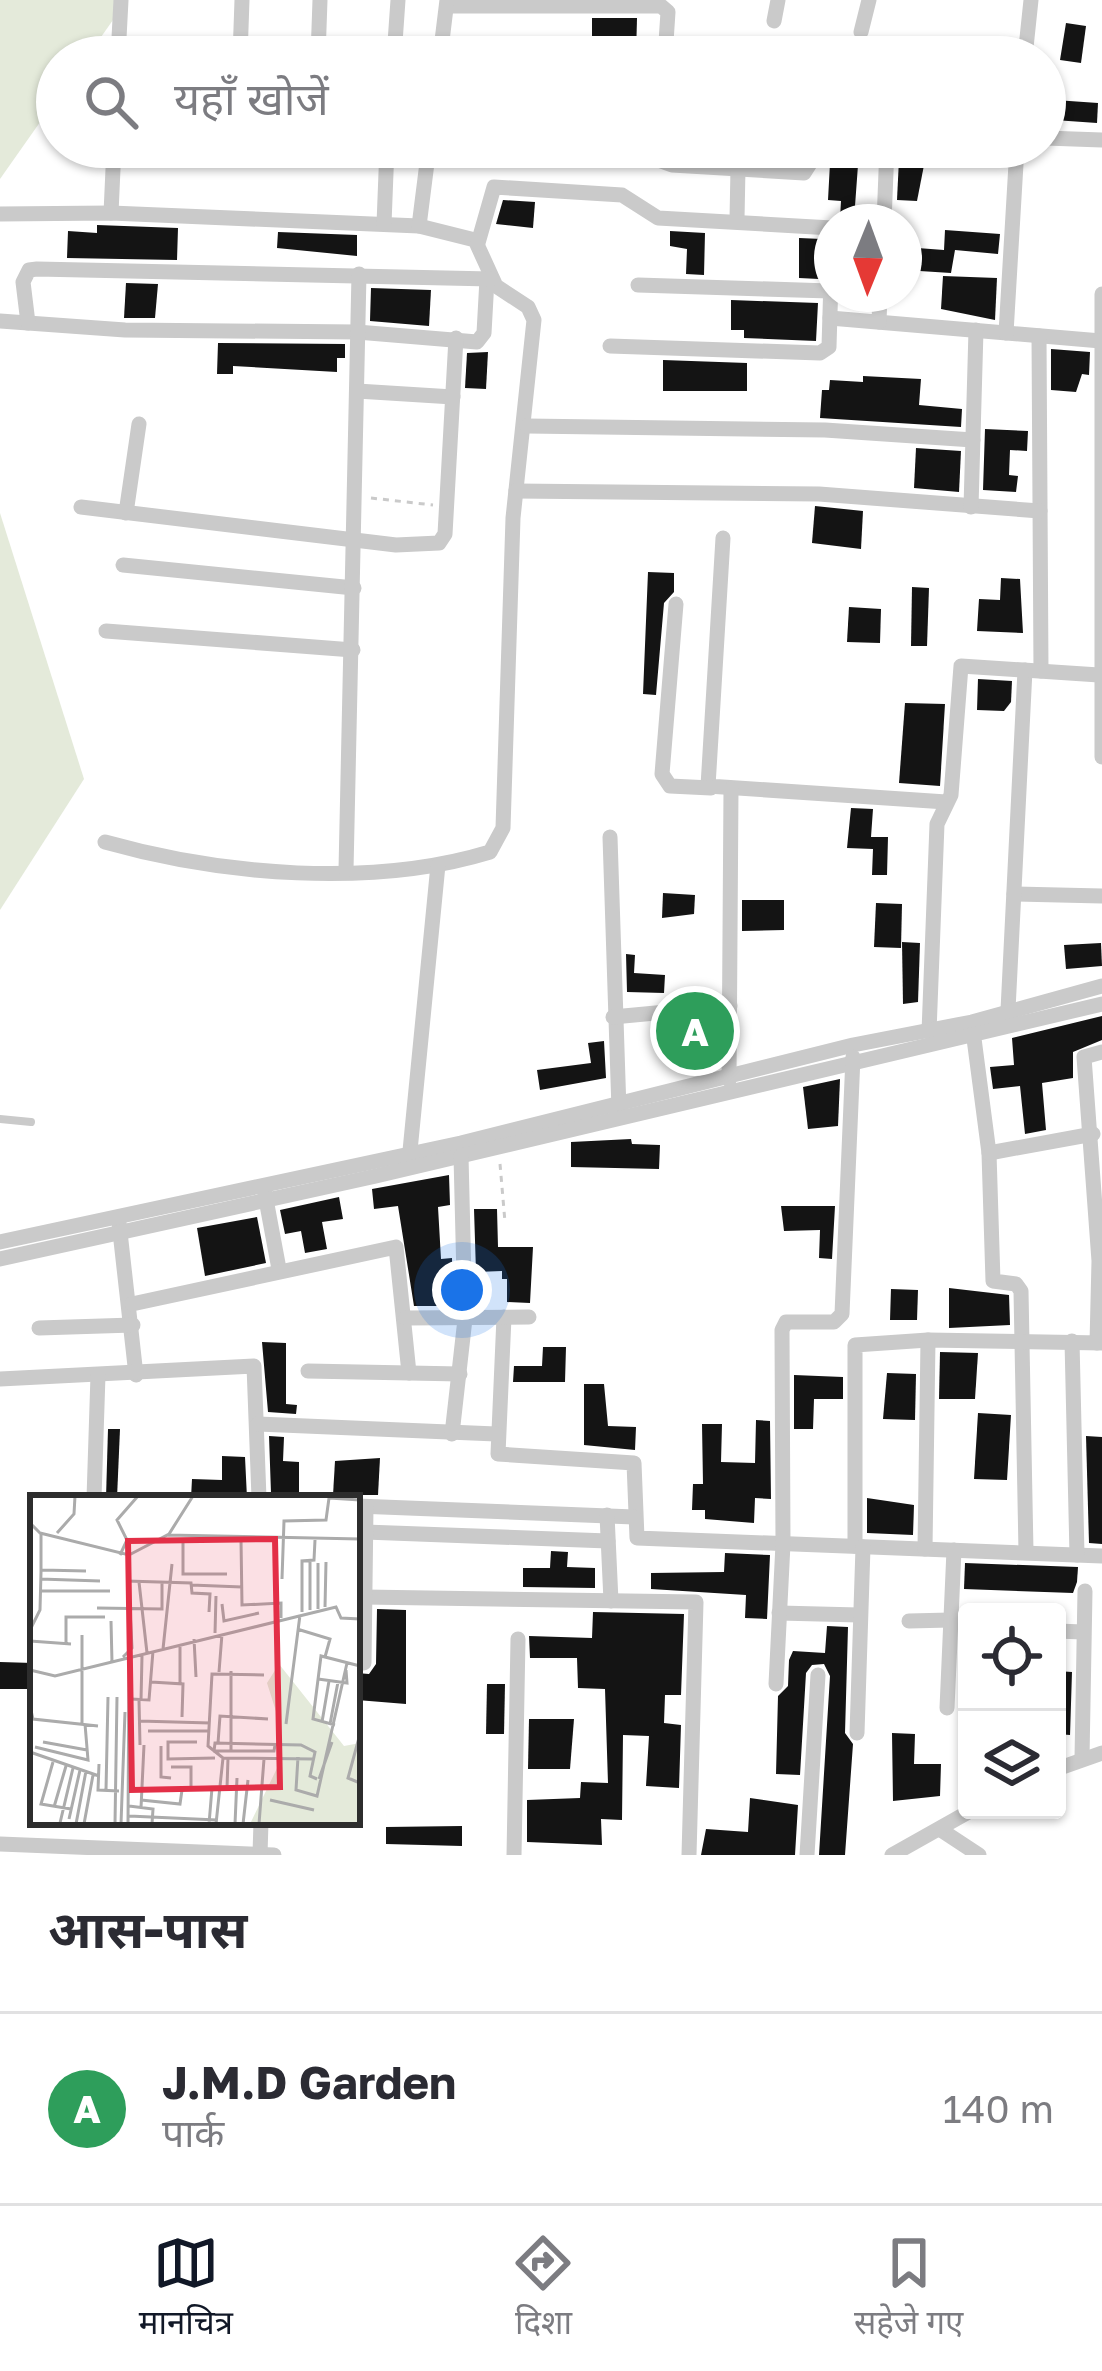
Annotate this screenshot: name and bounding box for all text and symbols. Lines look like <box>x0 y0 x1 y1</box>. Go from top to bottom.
search box <box>36 36 1066 168</box>
icon: search <box>78 69 144 135</box>
text: यहाँ खोजें <box>174 71 329 125</box>
north arrow <box>814 204 922 312</box>
pin: A <box>656 986 734 1076</box>
your location <box>432 1260 492 1320</box>
inset map <box>30 1495 360 1825</box>
map controls <box>958 1603 1066 1819</box>
button: locate <box>958 1603 1066 1711</box>
button: layers <box>958 1711 1066 1819</box>
text: आस-पास <box>48 1898 247 1959</box>
text: J.M.D Garden <box>162 2055 456 2109</box>
text: A <box>73 2085 101 2132</box>
text: 140 m <box>943 2085 1054 2132</box>
text: पार्क <box>162 2109 224 2156</box>
tab: मानचित्र <box>139 2230 233 2347</box>
tab: दिशा <box>510 2230 576 2347</box>
tab: सहेजे गए <box>854 2230 963 2347</box>

